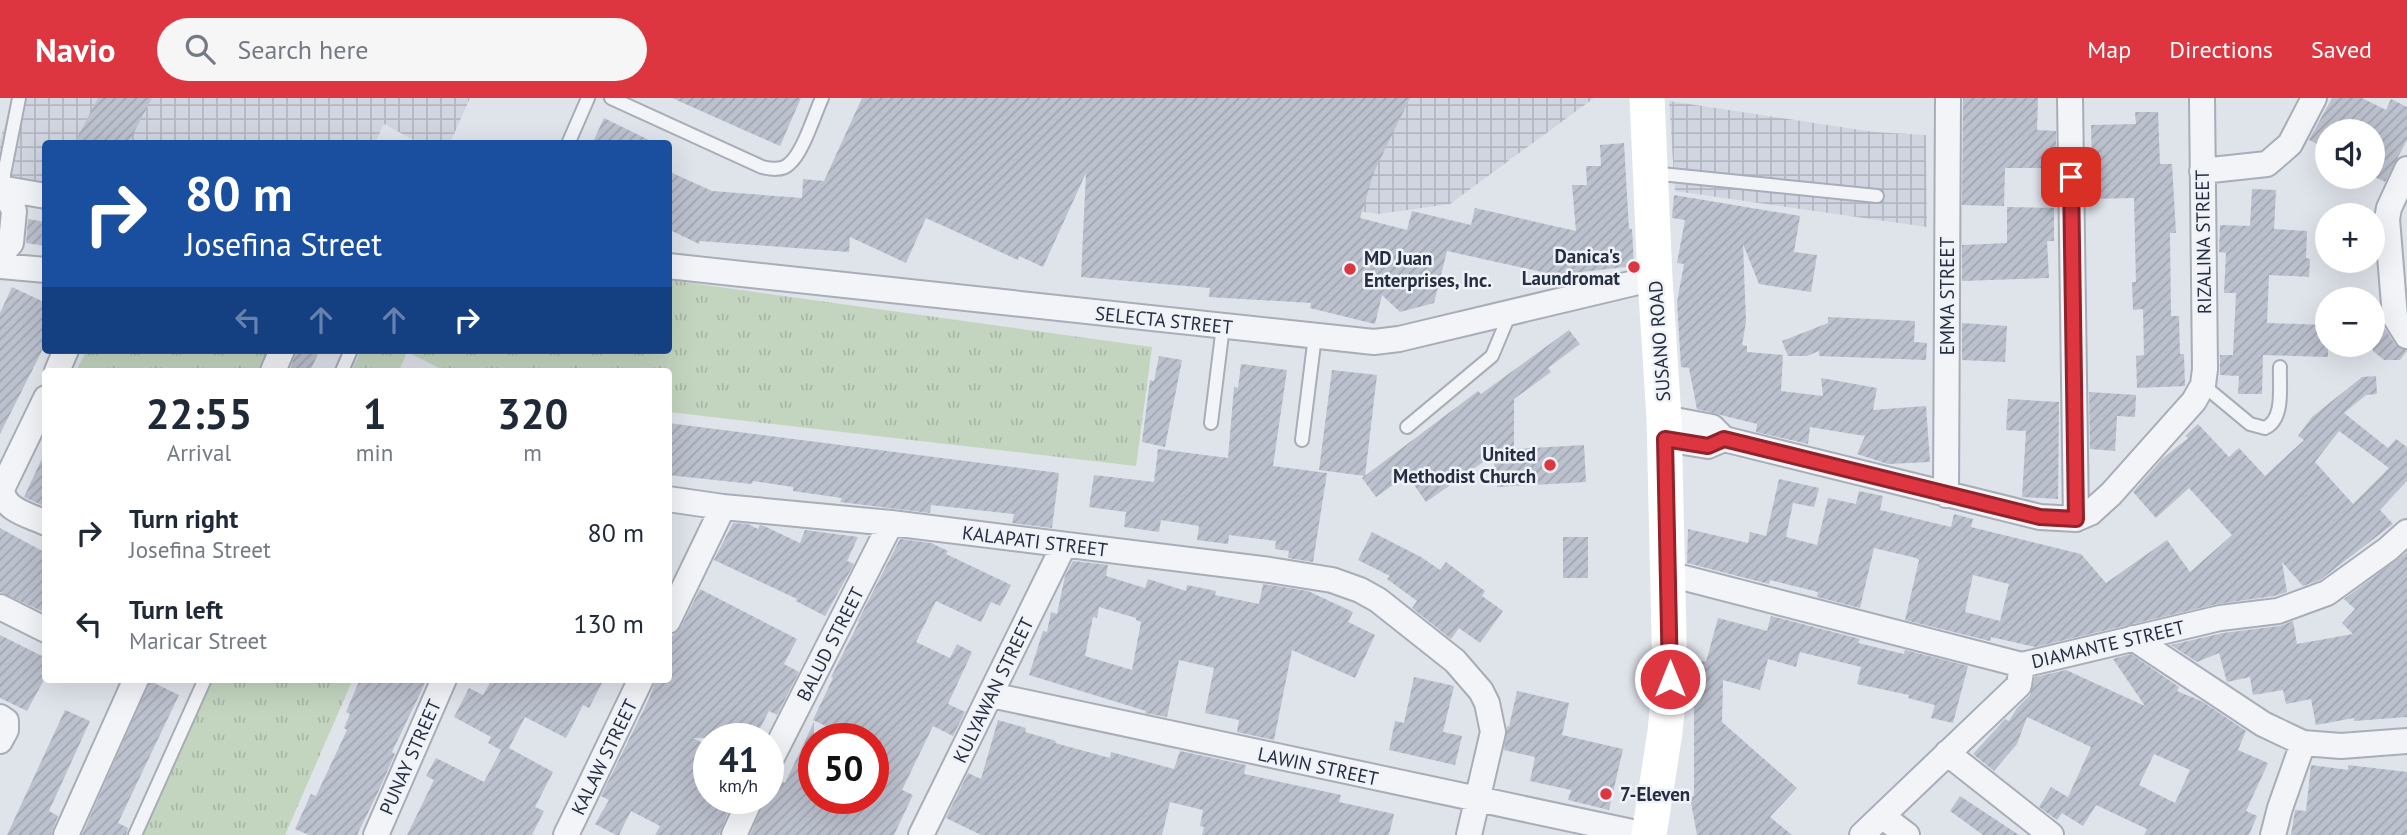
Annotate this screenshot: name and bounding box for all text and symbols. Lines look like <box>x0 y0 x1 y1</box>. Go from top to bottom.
search box <box>157 18 647 81</box>
text: Navio <box>35 28 115 71</box>
icon: search <box>181 30 219 68</box>
text: Search here <box>237 33 369 66</box>
text: Map <box>2087 34 2131 65</box>
text: Directions <box>2169 34 2273 65</box>
text: Saved <box>2311 34 2372 65</box>
map controls <box>2315 119 2385 357</box>
button: sound <box>2315 119 2385 189</box>
pin <box>2041 147 2101 207</box>
icon: arrive <box>2052 158 2090 196</box>
text: 80 m <box>185 161 292 225</box>
icon: right <box>70 168 161 259</box>
street label: RIZALINA STREET <box>2190 169 2216 314</box>
button: + <box>2315 203 2385 273</box>
text: Josefina Street <box>185 223 382 265</box>
street label: EMMA STREET <box>1935 236 1959 355</box>
place label: Danica's Laundromat <box>1522 244 1620 290</box>
place label: MD Juan Enterprises, Inc. <box>1364 246 1492 292</box>
marker: Danica's Laundromat <box>1626 259 1642 275</box>
marker: MD Juan Enterprises, Inc. <box>1342 261 1358 277</box>
street label: SUSANO ROAD <box>1643 280 1675 402</box>
button: − <box>2315 287 2385 357</box>
icon: left <box>229 301 267 339</box>
icon: ahead <box>302 301 340 339</box>
icon: ahead <box>375 301 413 339</box>
icon: right <box>448 301 486 339</box>
street label: SELECTA STREET <box>1094 301 1234 339</box>
text: 22:55 <box>146 386 252 441</box>
text: 1 <box>363 386 386 441</box>
text: 320 <box>497 386 568 441</box>
text: Arrival <box>167 438 231 467</box>
text: min <box>356 438 393 467</box>
text: m <box>523 438 542 467</box>
place label: United Methodist Church <box>1393 442 1536 488</box>
marker: United Methodist Church <box>1542 457 1558 473</box>
text: Turn right <box>129 502 238 535</box>
icon: right <box>70 514 108 552</box>
text: 80 m <box>588 516 644 549</box>
street label: KALAPATI STREET <box>961 520 1110 562</box>
text: Josefina Street <box>129 535 271 564</box>
street label: BALUD STREET <box>791 583 869 705</box>
text: Turn left <box>129 593 223 626</box>
icon: left <box>70 605 108 643</box>
text: 130 m <box>573 607 644 640</box>
street label: KULYAWAN STREET <box>947 613 1039 767</box>
street label: DIAMANTE STREET <box>2029 615 2187 673</box>
text: Maricar Street <box>129 626 267 655</box>
position arrow <box>1633 642 1707 716</box>
street label: PUNAY STREET <box>374 695 446 818</box>
street label: KALAW STREET <box>566 695 643 819</box>
speed limit sign: 50 <box>798 723 889 814</box>
text: 41 <box>719 736 758 782</box>
street label: LAWIN STREET <box>1256 742 1381 791</box>
text: km/h <box>719 774 758 797</box>
place label: 7-Eleven <box>1620 782 1690 806</box>
marker: 7-Eleven <box>1598 786 1614 802</box>

